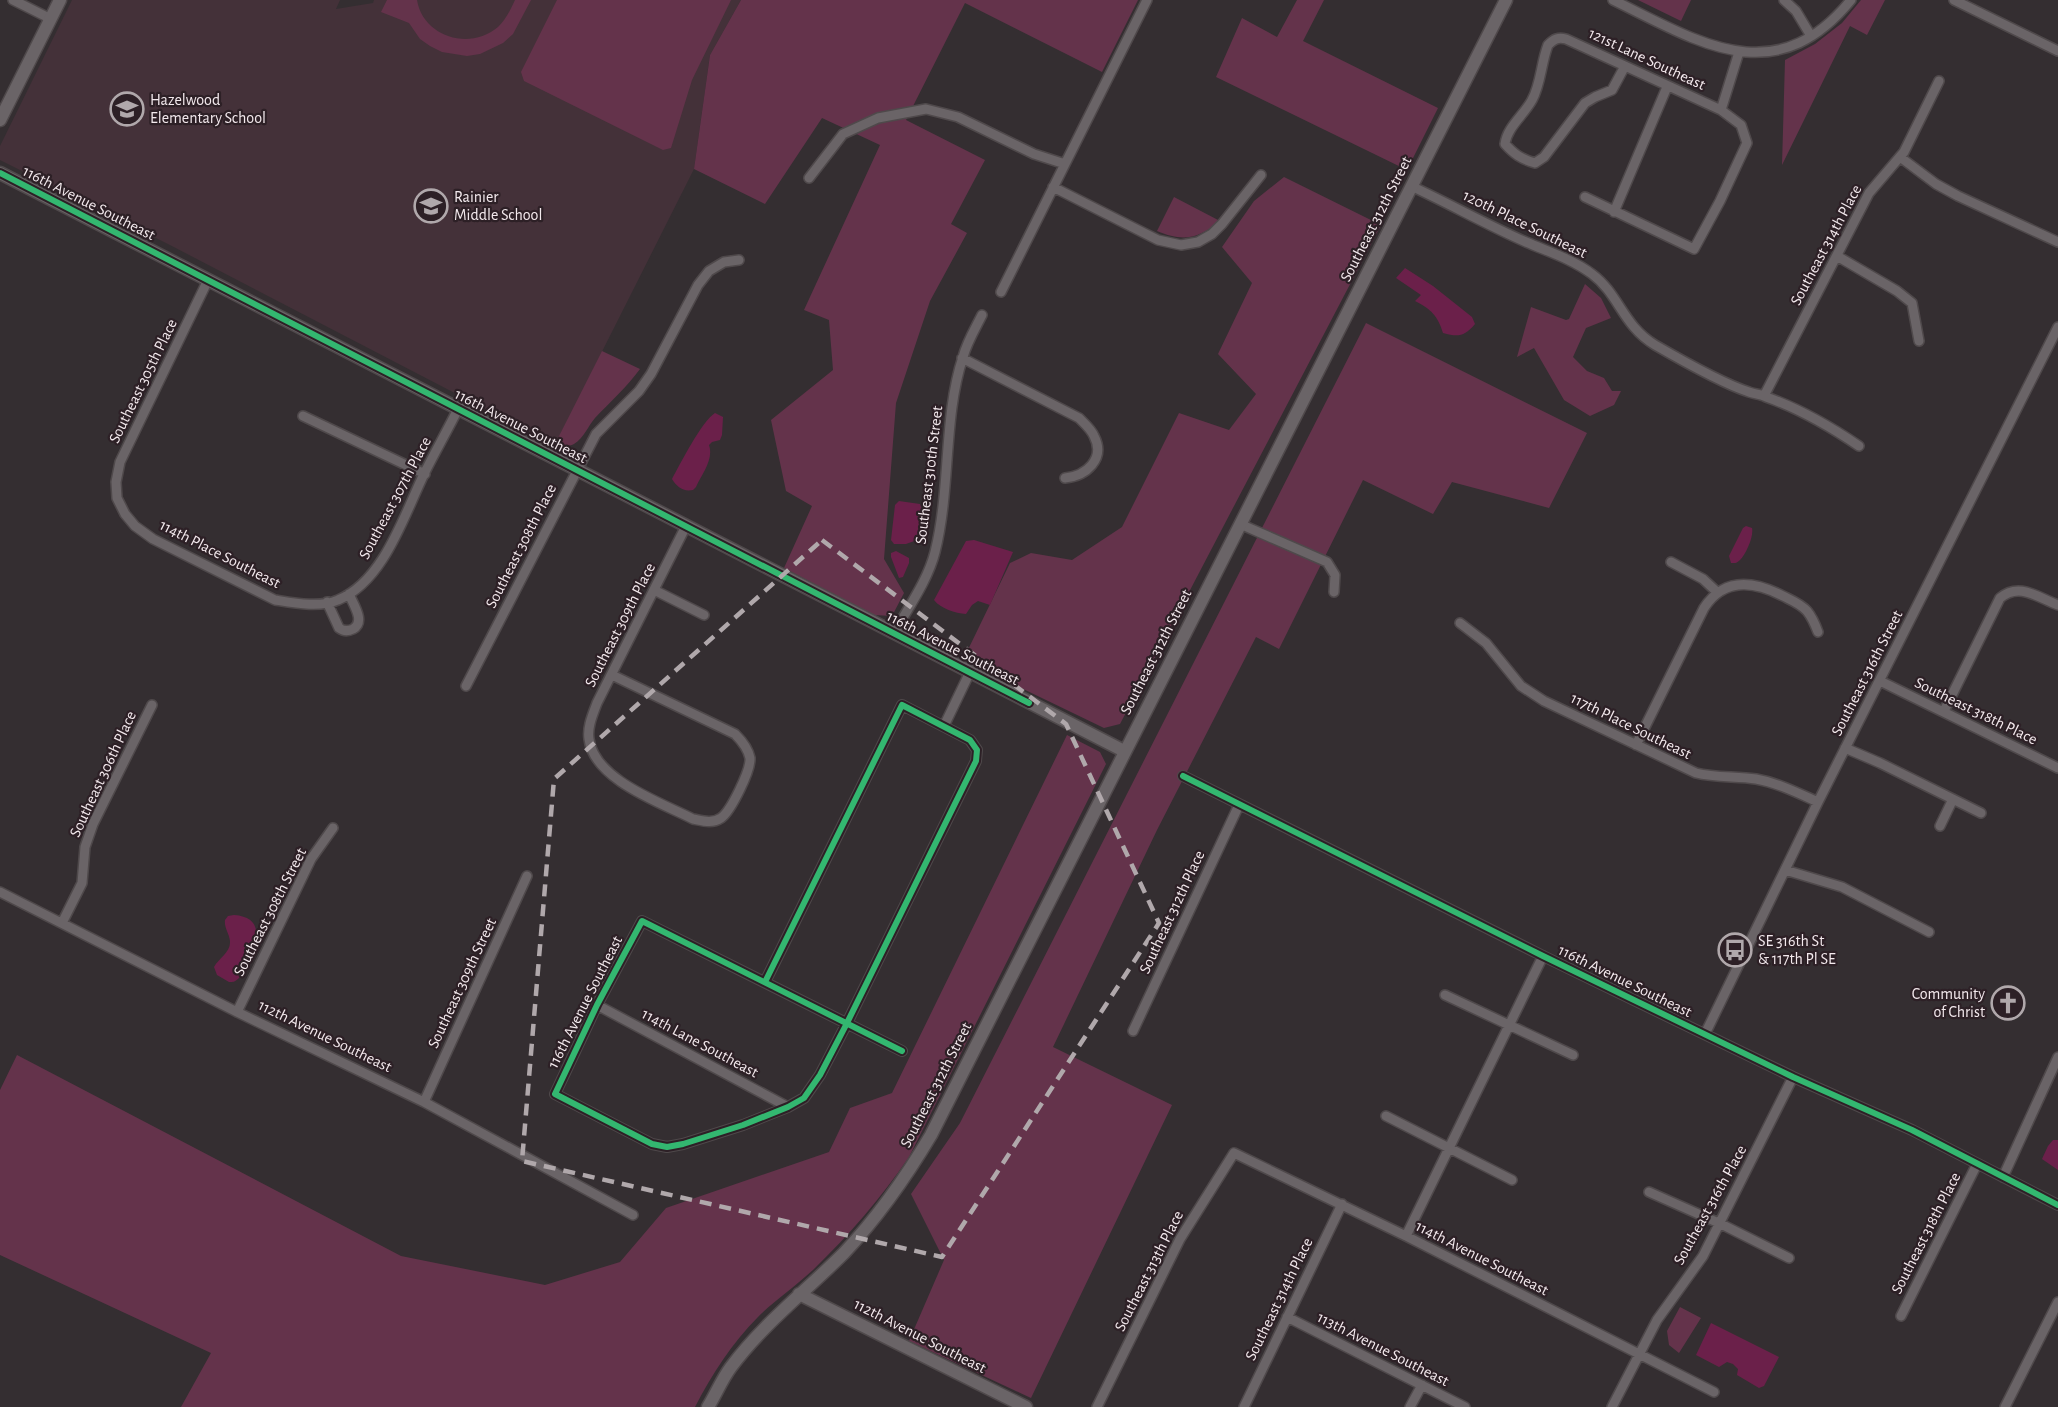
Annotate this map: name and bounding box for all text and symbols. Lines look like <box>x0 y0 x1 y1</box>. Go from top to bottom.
street label: 121st Lane Southeast <box>1586 25 1708 93</box>
school or university icon: Hazelwood Elementary School <box>109 91 145 127</box>
place label: Hazelwood Elementary School <box>150 92 266 127</box>
street label: Southeast 312th Street <box>1337 154 1415 284</box>
street label: 116th Avenue Southeast <box>20 163 158 243</box>
street label: Southeast 314th Place <box>1787 182 1865 308</box>
street label: 120th Place Southeast <box>1461 187 1589 261</box>
school or university icon: Rainier Middle School <box>413 188 449 224</box>
place label: Rainier Middle School <box>454 189 542 223</box>
street label: Southeast 305th Place <box>106 316 180 446</box>
street label: 116th Avenue Southeast <box>452 386 590 466</box>
street label: Southeast 310th Street <box>913 405 945 545</box>
street label: Southeast 307th Place <box>356 434 434 562</box>
street label: Southeast 308th Place <box>483 481 559 611</box>
street label: 114th Place Southeast <box>157 517 283 591</box>
street label: Southeast 309th Place <box>582 560 658 690</box>
street label: Southeast 312th Street <box>1117 587 1195 717</box>
street label: 116th Avenue Southeast <box>884 608 1022 688</box>
street label: Southeast 316th Street <box>1828 608 1906 738</box>
street label: Southeast 318th Place <box>1912 674 2040 748</box>
street label: 117th Place Southeast <box>1568 690 1694 762</box>
street label: Southeast 306th Place <box>67 709 139 839</box>
street label: Southeast 308th Street <box>231 845 309 979</box>
street label: Southeast 312th Place <box>1136 848 1208 976</box>
street label: Southeast 309th Street <box>425 916 499 1050</box>
bus stop icon: SE 316th St & 117th Pl SE <box>1717 932 1753 968</box>
street label: 116th Avenue Southeast <box>545 933 625 1071</box>
place label: SE 316th St & 117th Pl SE <box>1758 933 1836 967</box>
street label: 116th Avenue Southeast <box>1556 942 1694 1020</box>
church icon: Community of Christ <box>1990 985 2026 1021</box>
place label: Community of Christ <box>1912 986 1985 1020</box>
street label: 112th Avenue Southeast <box>256 997 394 1075</box>
street label: 114th Lane Southeast <box>639 1006 761 1080</box>
street label: Southeast 312th Street <box>897 1020 975 1150</box>
street label: Southeast 316th Place <box>1671 1143 1749 1267</box>
street label: Southeast 318th Place <box>1888 1170 1964 1296</box>
street label: Southeast 313th Place <box>1112 1208 1186 1334</box>
street label: 114th Avenue Southeast <box>1413 1218 1551 1298</box>
street label: Southeast 314th Place <box>1242 1235 1316 1363</box>
street label: 112th Avenue Southeast <box>851 1296 989 1376</box>
street label: 113th Avenue Southeast <box>1315 1309 1451 1389</box>

